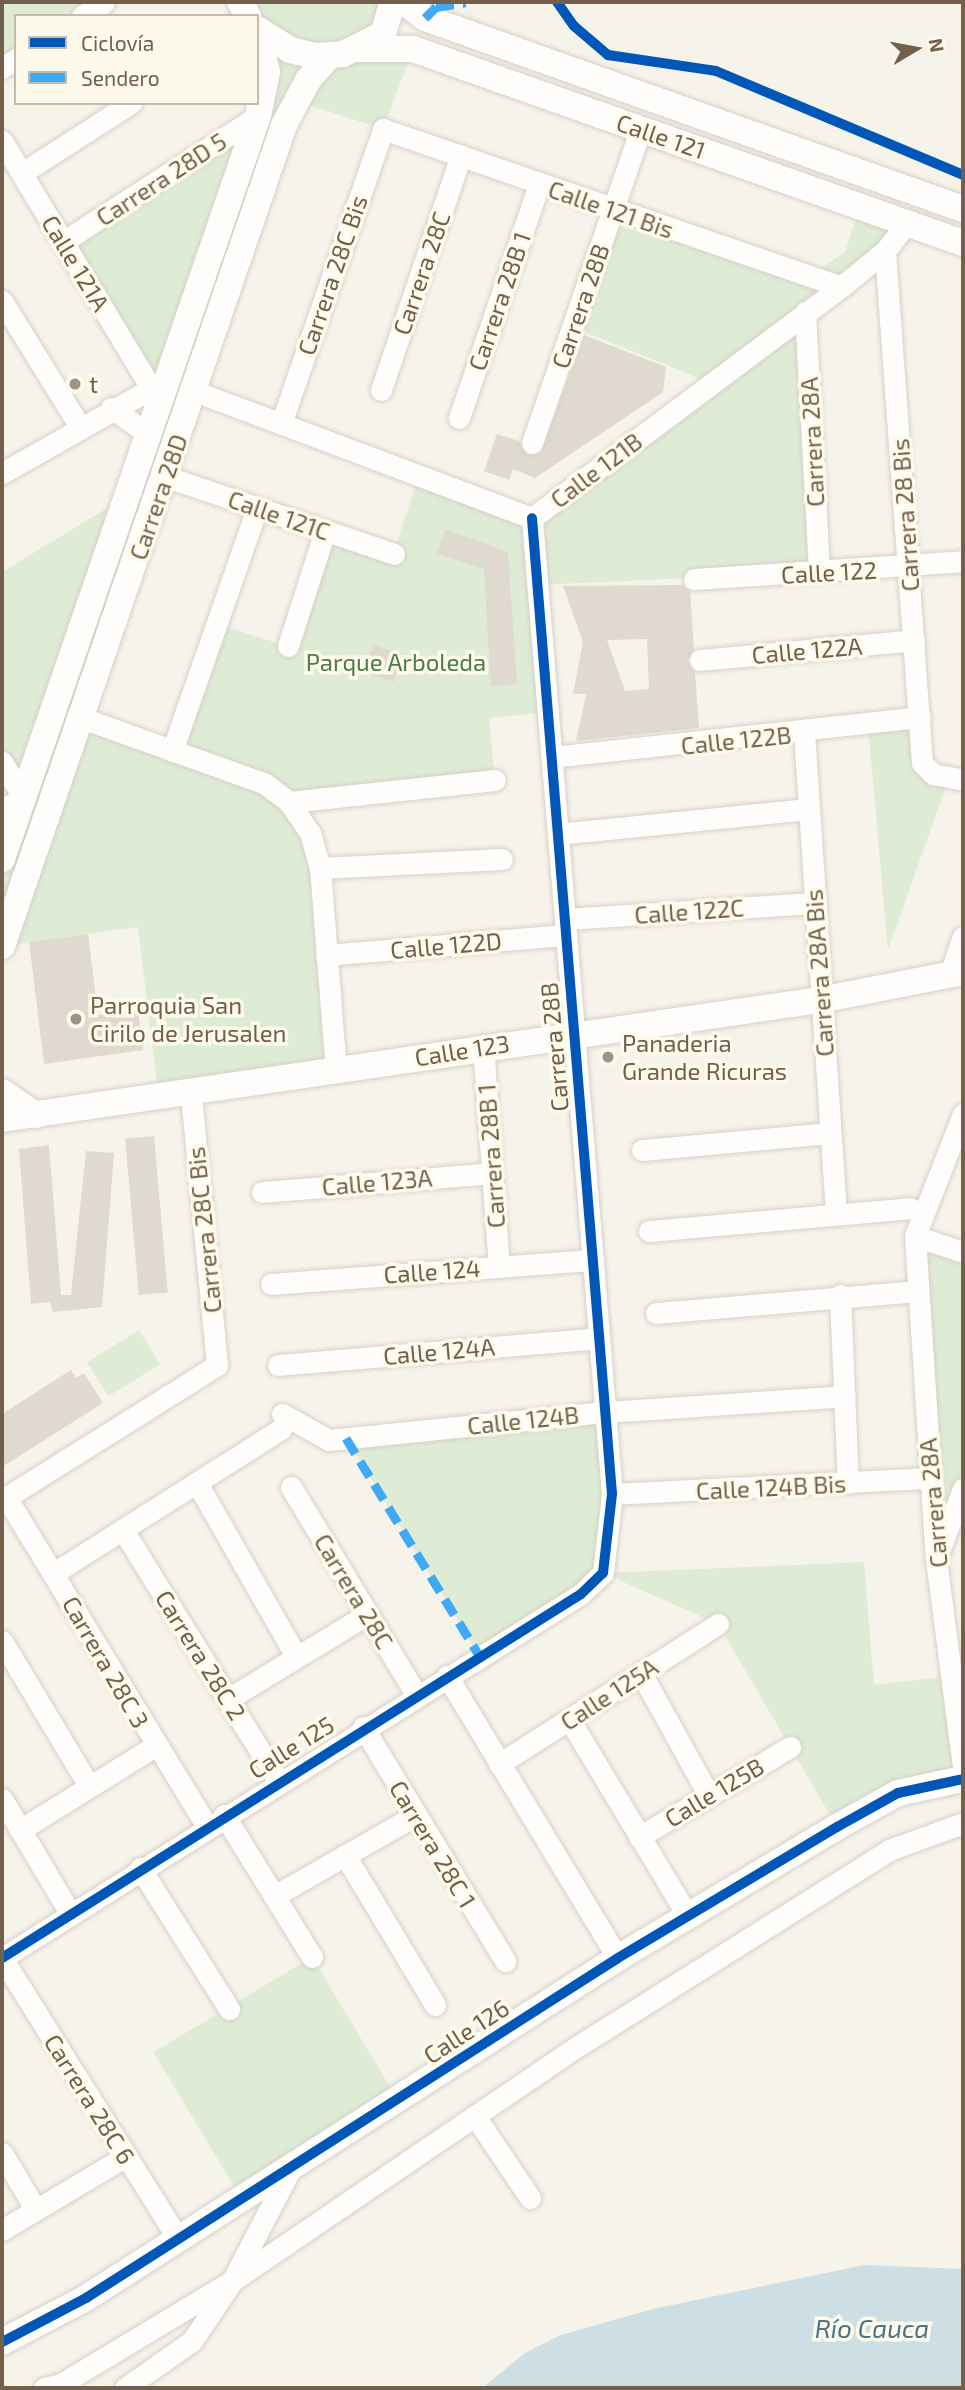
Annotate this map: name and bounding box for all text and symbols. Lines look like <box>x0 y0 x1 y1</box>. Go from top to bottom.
legend <box>14 14 259 105</box>
north arrow <box>881 14 951 84</box>
text: Ciclovía <box>81 30 154 55</box>
text: N <box>925 37 950 54</box>
text: Sendero <box>81 65 160 90</box>
street label: Calle 121 <box>613 107 709 165</box>
street label: Carrera 28D 5 <box>91 126 231 232</box>
street label: Calle 121 Bis <box>545 174 677 244</box>
street label: Carrera 28C Bis <box>291 191 373 359</box>
street label: Carrera 28C <box>386 208 456 338</box>
street label: Calle 121A <box>36 210 116 316</box>
street label: Carrera 28B 1 <box>462 228 536 374</box>
street label: Carrera 28B <box>545 240 615 372</box>
place label: t <box>89 370 98 398</box>
marker: t <box>67 376 83 392</box>
street label: Carrera 28A <box>794 376 830 508</box>
street label: Calle 121B <box>545 426 647 514</box>
street label: Carrera 28D <box>123 430 193 564</box>
street label: Carrera 28 Bis <box>885 438 925 592</box>
street label: Calle 121C <box>224 484 334 546</box>
street label: Calle 122 <box>780 555 878 589</box>
street label: Calle 122A <box>751 631 863 669</box>
park label: Parque Arboleda <box>305 648 487 676</box>
street label: Calle 122B <box>679 720 793 760</box>
street label: Carrera 28A Bis <box>799 888 839 1058</box>
street label: Calle 122C <box>633 893 745 929</box>
street label: Calle 122D <box>389 926 503 964</box>
street label: Carrera 28B <box>534 981 574 1113</box>
place label: Parroquia San Cirilo de Jerusalen <box>90 991 287 1047</box>
marker: Parroquia San Cirilo de Jerusalen <box>68 1011 84 1027</box>
street label: Calle 123 <box>412 1028 512 1072</box>
place label: Panaderia Grande Ricuras <box>622 1029 787 1085</box>
marker: Panaderia Grande Ricuras <box>600 1049 616 1065</box>
street label: Carrera 28B 1 <box>472 1083 510 1229</box>
street label: Carrera 28C Bis <box>181 1145 227 1315</box>
street label: Calle 123A <box>321 1163 433 1201</box>
street label: Calle 124 <box>383 1253 481 1289</box>
street label: Calle 124A <box>382 1332 496 1370</box>
street label: Calle 124B <box>466 1400 580 1440</box>
street label: Carrera 28A <box>913 1437 953 1569</box>
street label: Calle 124B Bis <box>695 1469 847 1505</box>
street label: Carrera 28C <box>309 1528 399 1654</box>
street label: Carrera 28C 2 <box>150 1585 252 1725</box>
street label: Carrera 28C 3 <box>57 1591 155 1733</box>
street label: Calle 125A <box>555 1652 663 1736</box>
street label: Calle 125 <box>243 1710 339 1784</box>
street label: Calle 125B <box>659 1751 769 1833</box>
street label: Carrera 28C 1 <box>384 1775 482 1913</box>
street label: Calle 126 <box>418 1993 514 2069</box>
street label: Carrera 28C 6 <box>39 2029 141 2169</box>
water label: Río Cauca <box>815 2312 929 2344</box>

